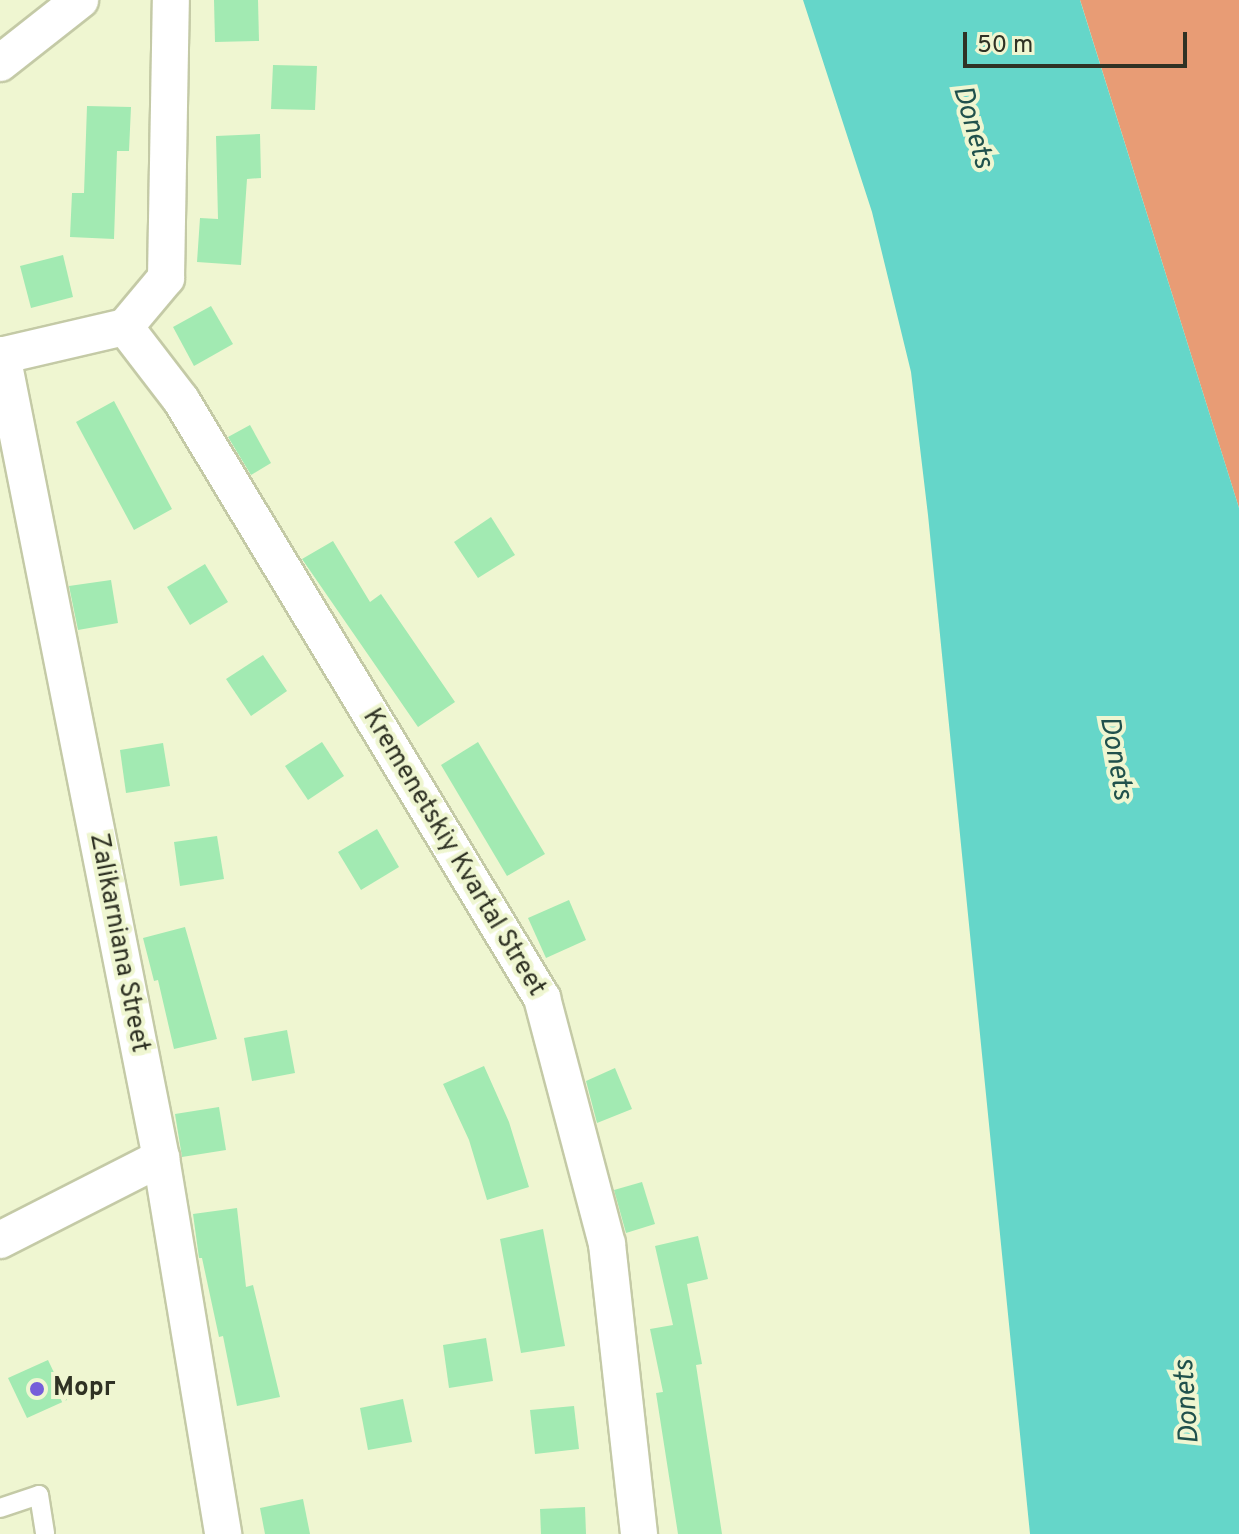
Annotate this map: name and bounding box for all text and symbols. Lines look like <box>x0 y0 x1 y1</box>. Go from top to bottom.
scale bar <box>967 16 1191 66</box>
text: 50 m <box>977 31 1033 61</box>
water label: Donets <box>944 82 1000 172</box>
street label: Kremenetskiy Kvartal Street <box>355 704 551 1002</box>
water label: Donets <box>1091 713 1139 803</box>
street label: Zalikarniana Street <box>81 831 155 1055</box>
water label: Donets <box>1168 1359 1208 1445</box>
place label: Морг <box>53 1373 116 1405</box>
marker: Морг <box>28 1380 46 1398</box>

